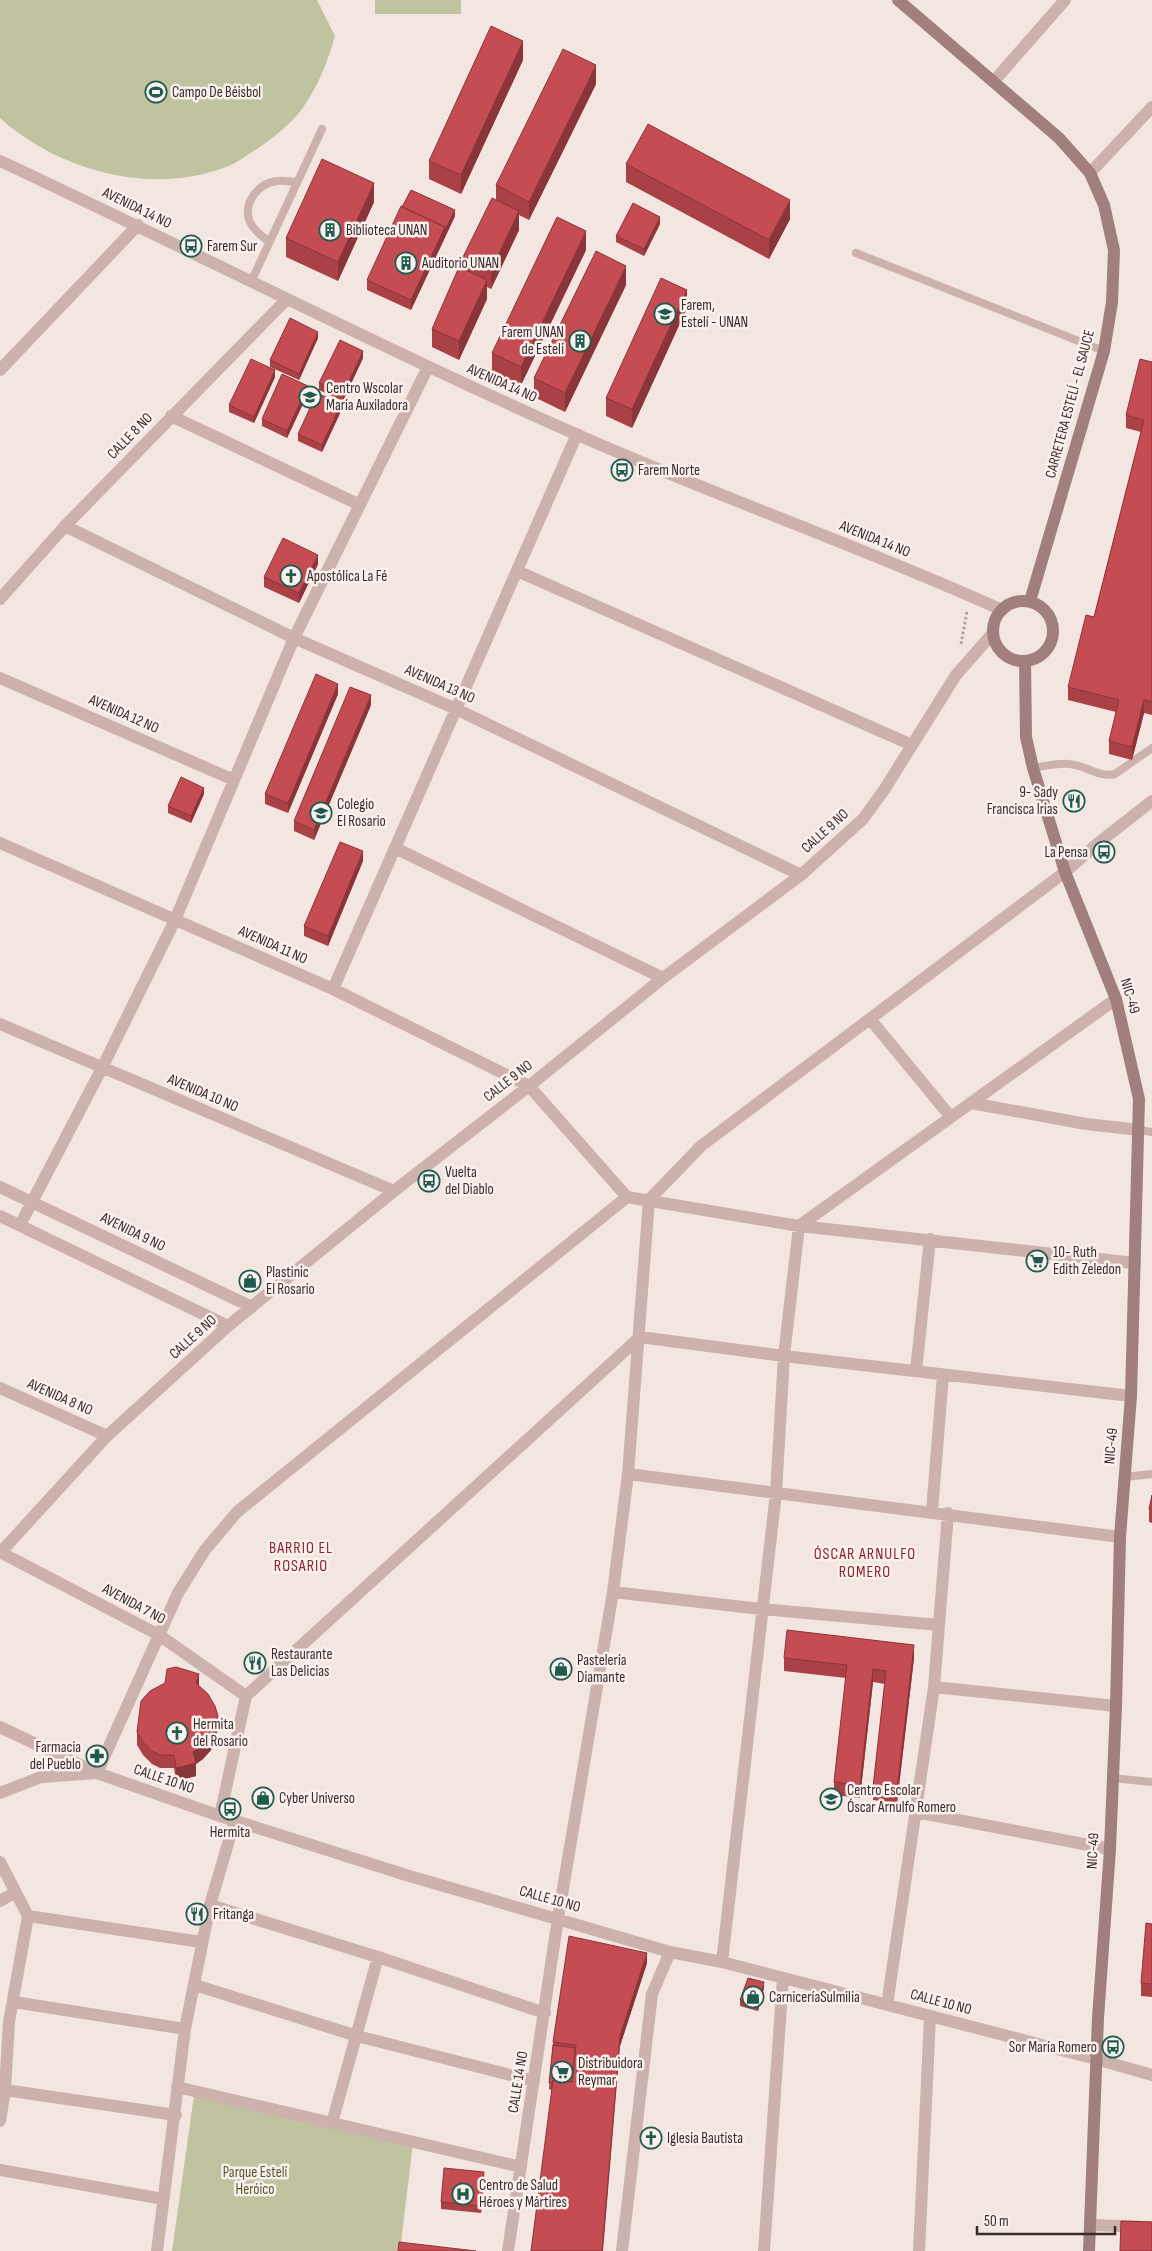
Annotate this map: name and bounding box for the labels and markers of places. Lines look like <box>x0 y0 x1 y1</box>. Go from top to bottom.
sports icon: Campo De Béisbol <box>144 80 168 104</box>
place label: Campo De Béisbol <box>172 83 261 102</box>
building icon: Biblioteca UNAN <box>318 218 342 242</box>
place label: Biblioteca UNAN <box>346 221 427 240</box>
bus stop icon: Farem Sur <box>179 234 203 258</box>
place label: Farem Sur <box>207 237 258 256</box>
building icon: Auditorio UNAN <box>394 251 418 275</box>
place label: Auditorio UNAN <box>421 254 499 273</box>
place label: Farem, Estelí - UNAN <box>681 296 748 332</box>
school or university icon: Farem, Estelí - UNAN <box>653 302 677 326</box>
place label: Farem UNAN de Esteli <box>502 323 564 359</box>
building icon: Farem UNAN de Esteli <box>568 329 592 353</box>
place label: Centro Wscolar María Auxiladora <box>326 379 408 415</box>
school or university icon: Centro Wscolar María Auxiladora <box>298 385 322 409</box>
bus stop icon: Farem Norte <box>610 458 634 482</box>
place label: Farem Norte <box>638 461 700 480</box>
church icon: Apostólica La Fé <box>279 564 303 588</box>
place label: Apostólica La Fé <box>306 567 387 586</box>
place label: 9- Sady Francisca Irias <box>987 783 1058 819</box>
restaurant icon: 9- Sady Francisca Irias <box>1062 789 1086 813</box>
place label: Colegio El Rosario <box>337 795 386 831</box>
school or university icon: Colegio El Rosario <box>309 801 333 825</box>
bus stop icon: La Pensa <box>1092 840 1116 864</box>
place label: La Pensa <box>1044 843 1088 862</box>
place label: Vuelta del Diablo <box>445 1163 494 1199</box>
bus stop icon: Vuelta del Diablo <box>417 1169 441 1193</box>
place label: 10- Ruth Edith Zeledon <box>1053 1243 1121 1279</box>
supermarket icon: 10- Ruth Edith Zeledon <box>1025 1249 1049 1273</box>
place label: Plastinic El Rosario <box>266 1263 315 1299</box>
shop icon: Plastinic El Rosario <box>238 1269 262 1293</box>
place label: Restaurante Las Delicias <box>271 1645 333 1681</box>
restaurant icon: Restaurante Las Delicias <box>243 1651 267 1675</box>
place label: Pastelería Diamante <box>577 1651 627 1687</box>
shop icon: Pastelería Diamante <box>549 1657 573 1681</box>
place label: Hermita del Rosario <box>193 1715 248 1751</box>
church icon: Hermita del Rosario <box>165 1721 189 1745</box>
place label: Farmacia del Pueblo <box>30 1738 81 1774</box>
pharmacy icon: Farmacia del Pueblo <box>85 1744 109 1768</box>
place label: Centro Escolar Óscar Arnulfo Romero <box>847 1781 956 1817</box>
shop icon: Cyber Universo <box>251 1786 275 1810</box>
school or university icon: Centro Escolar Óscar Arnulfo Romero <box>819 1787 843 1811</box>
place label: Cyber Universo <box>279 1789 355 1808</box>
bus stop icon: Hermita <box>218 1797 242 1821</box>
place label: Hermita <box>210 1823 251 1842</box>
restaurant icon: Fritanga <box>185 1902 209 1926</box>
place label: Fritanga <box>213 1905 254 1924</box>
shop icon: CarniceríaSulmilia <box>741 1985 765 2009</box>
place label: CarniceríaSulmilia <box>769 1988 860 2007</box>
bus stop icon: Sor María Romero <box>1101 2035 1125 2059</box>
place label: Sor María Romero <box>1009 2038 1097 2057</box>
place label: Distribuidora Reymar <box>578 2054 643 2090</box>
supermarket icon: Distribuidora Reymar <box>550 2060 574 2084</box>
church icon: Iglesia Bautista <box>639 2126 663 2150</box>
place label: Iglesia Bautista <box>667 2129 743 2148</box>
place label: Centro de Salud Héroes y Mártires <box>479 2176 567 2212</box>
hospital icon: Centro de Salud Héroes y Mártires <box>451 2182 475 2206</box>

